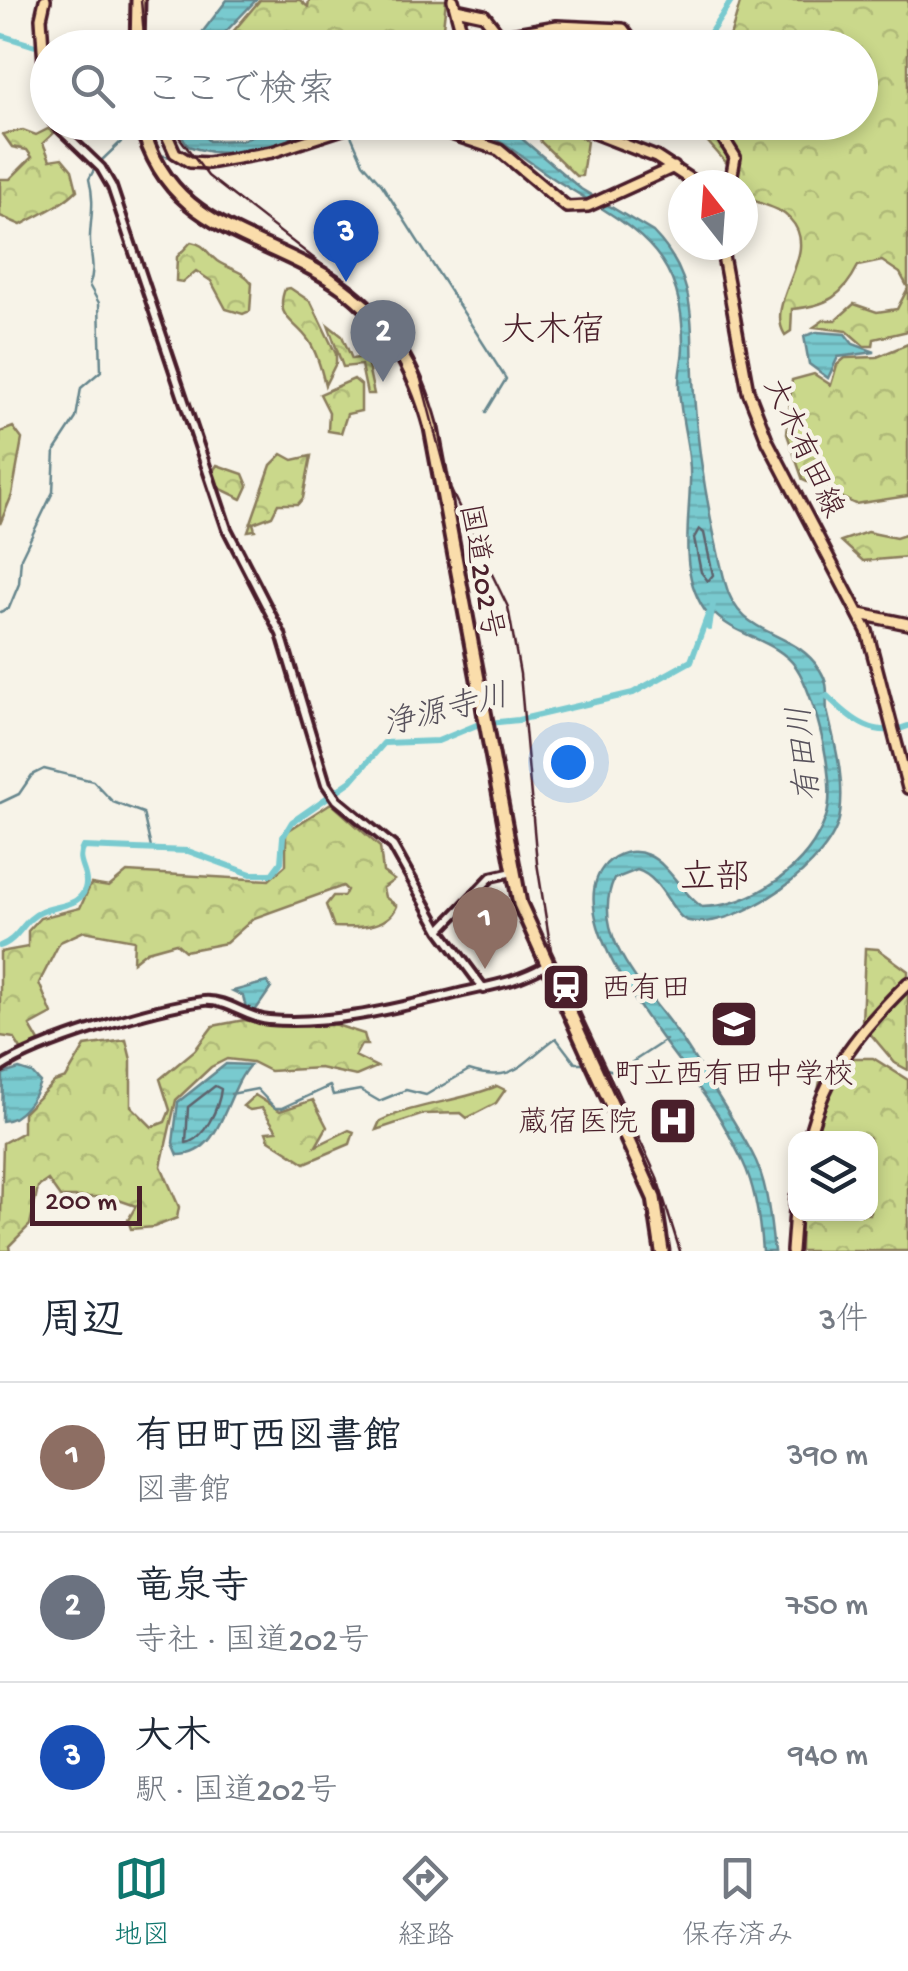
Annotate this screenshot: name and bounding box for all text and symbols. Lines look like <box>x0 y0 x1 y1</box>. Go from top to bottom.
search box <box>30 30 878 140</box>
icon: search <box>65 58 120 113</box>
text: ここで検索 <box>145 71 335 115</box>
north arrow <box>668 170 758 260</box>
pin: 3 <box>314 200 378 282</box>
pin: 2 <box>350 300 416 382</box>
district label: 大木宿 <box>500 311 606 354</box>
street label: 大木有田線 <box>753 373 850 524</box>
street label: 国道202号 <box>449 501 509 642</box>
water label: 浄源寺川 <box>379 677 513 747</box>
water label: 有田川 <box>781 704 831 803</box>
your location <box>543 737 594 788</box>
district label: 立部 <box>680 859 750 901</box>
pin: 1 <box>452 886 518 969</box>
station icon: 西有田 <box>540 961 592 1013</box>
place label: 西有田 <box>601 972 691 1009</box>
school or university icon: 町立西有田中学校 <box>708 998 760 1050</box>
place label: 町立西有田中学校 <box>614 1058 854 1095</box>
hospital icon: 蔵宿医院 <box>647 1095 699 1147</box>
place label: 蔵宿医院 <box>518 1106 638 1143</box>
map controls <box>788 1131 878 1221</box>
button: layers <box>788 1131 878 1221</box>
scale bar <box>30 1181 142 1226</box>
text: 200 m <box>45 1187 117 1220</box>
text: 周辺 <box>40 1300 124 1349</box>
text: 3件 <box>819 1303 868 1341</box>
text: 有田町西図書館 <box>135 1418 401 1462</box>
text: 1 <box>66 1438 79 1476</box>
text: 390 m <box>787 1438 868 1476</box>
text: 図書館 <box>135 1474 231 1512</box>
text: 竜泉寺 <box>135 1568 249 1612</box>
text: 2 <box>65 1588 80 1626</box>
text: 750 m <box>786 1588 868 1626</box>
text: 寺社 · 国道202号 <box>135 1624 370 1662</box>
text: 大木 <box>135 1718 211 1762</box>
text: 3 <box>64 1738 81 1776</box>
text: 940 m <box>788 1738 868 1776</box>
text: 駅 · 国道202号 <box>135 1774 338 1812</box>
tab: 地図 <box>114 1851 170 1954</box>
tab: 経路 <box>398 1851 454 1954</box>
tab: 保存済み <box>682 1851 794 1954</box>

